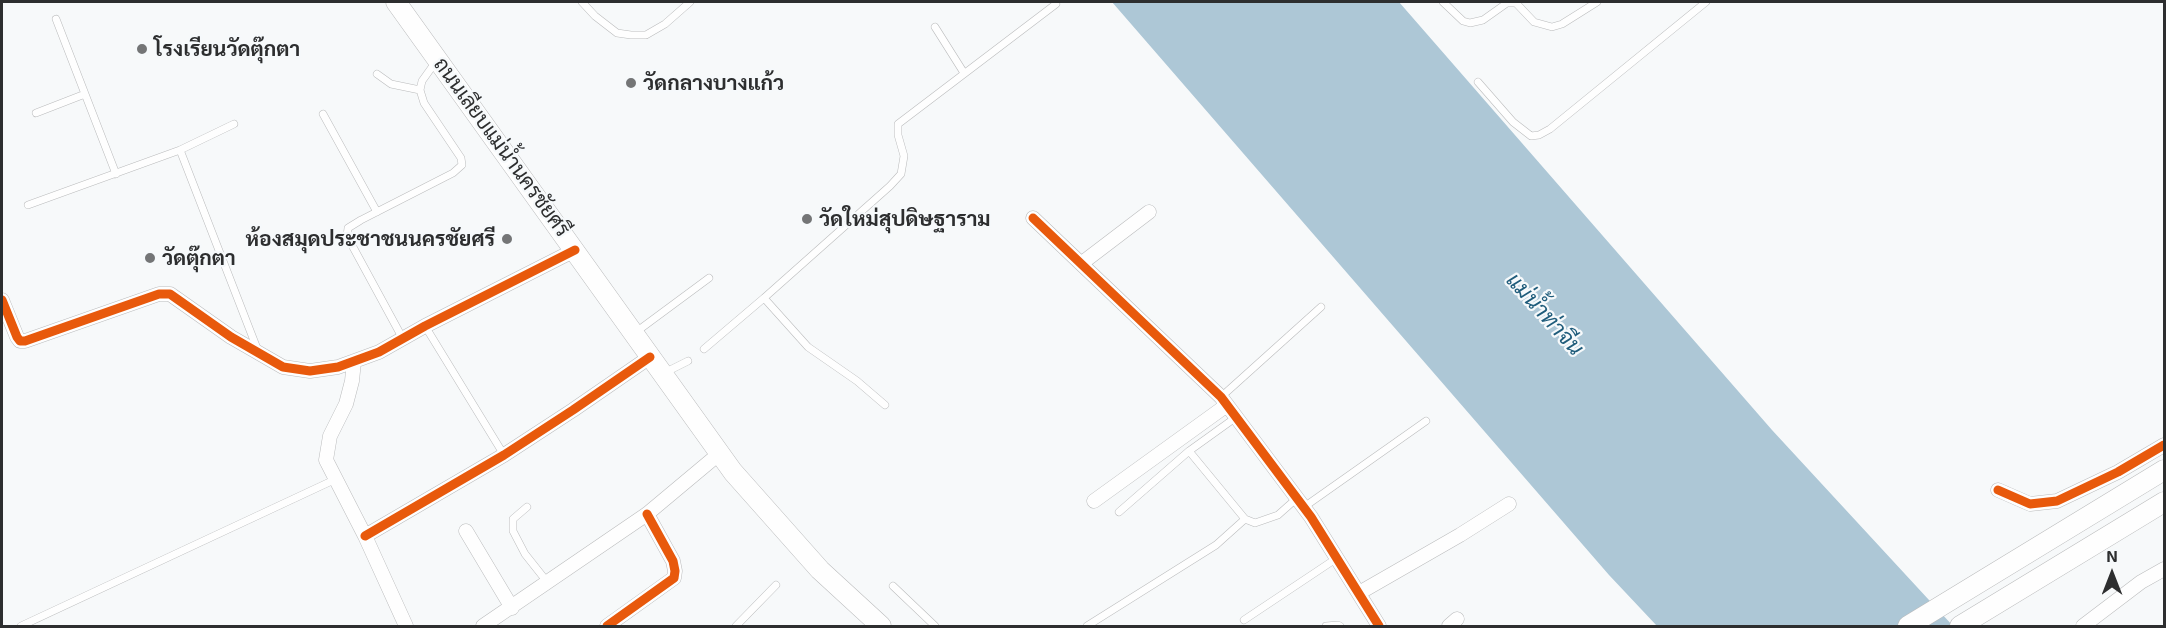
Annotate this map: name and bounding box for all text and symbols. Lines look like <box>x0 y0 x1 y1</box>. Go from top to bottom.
place label: โรงเรียนวัดตุ๊กตา <box>154 36 300 62</box>
marker: โรงเรียนวัดตุ๊กตา <box>135 42 149 56</box>
street label: ถนนเลียบแม่น้ำนครชัยศรี <box>428 52 576 242</box>
place label: วัดกลางบางแก้ว <box>643 70 784 96</box>
marker: วัดกลางบางแก้ว <box>624 76 638 90</box>
place label: วัดใหม่สุปดิษฐาราม <box>819 206 991 232</box>
marker: วัดใหม่สุปดิษฐาราม <box>800 212 814 226</box>
place label: ห้องสมุดประชาชนนครชัยศรี <box>246 226 495 252</box>
marker: ห้องสมุดประชาชนนครชัยศรี <box>500 232 514 246</box>
place label: วัดตุ๊กตา <box>162 245 236 271</box>
marker: วัดตุ๊กตา <box>143 251 157 265</box>
water label: แม่น้ำท่าจีน <box>1501 267 1589 361</box>
north arrow <box>2082 544 2142 604</box>
text: N <box>2106 546 2118 565</box>

